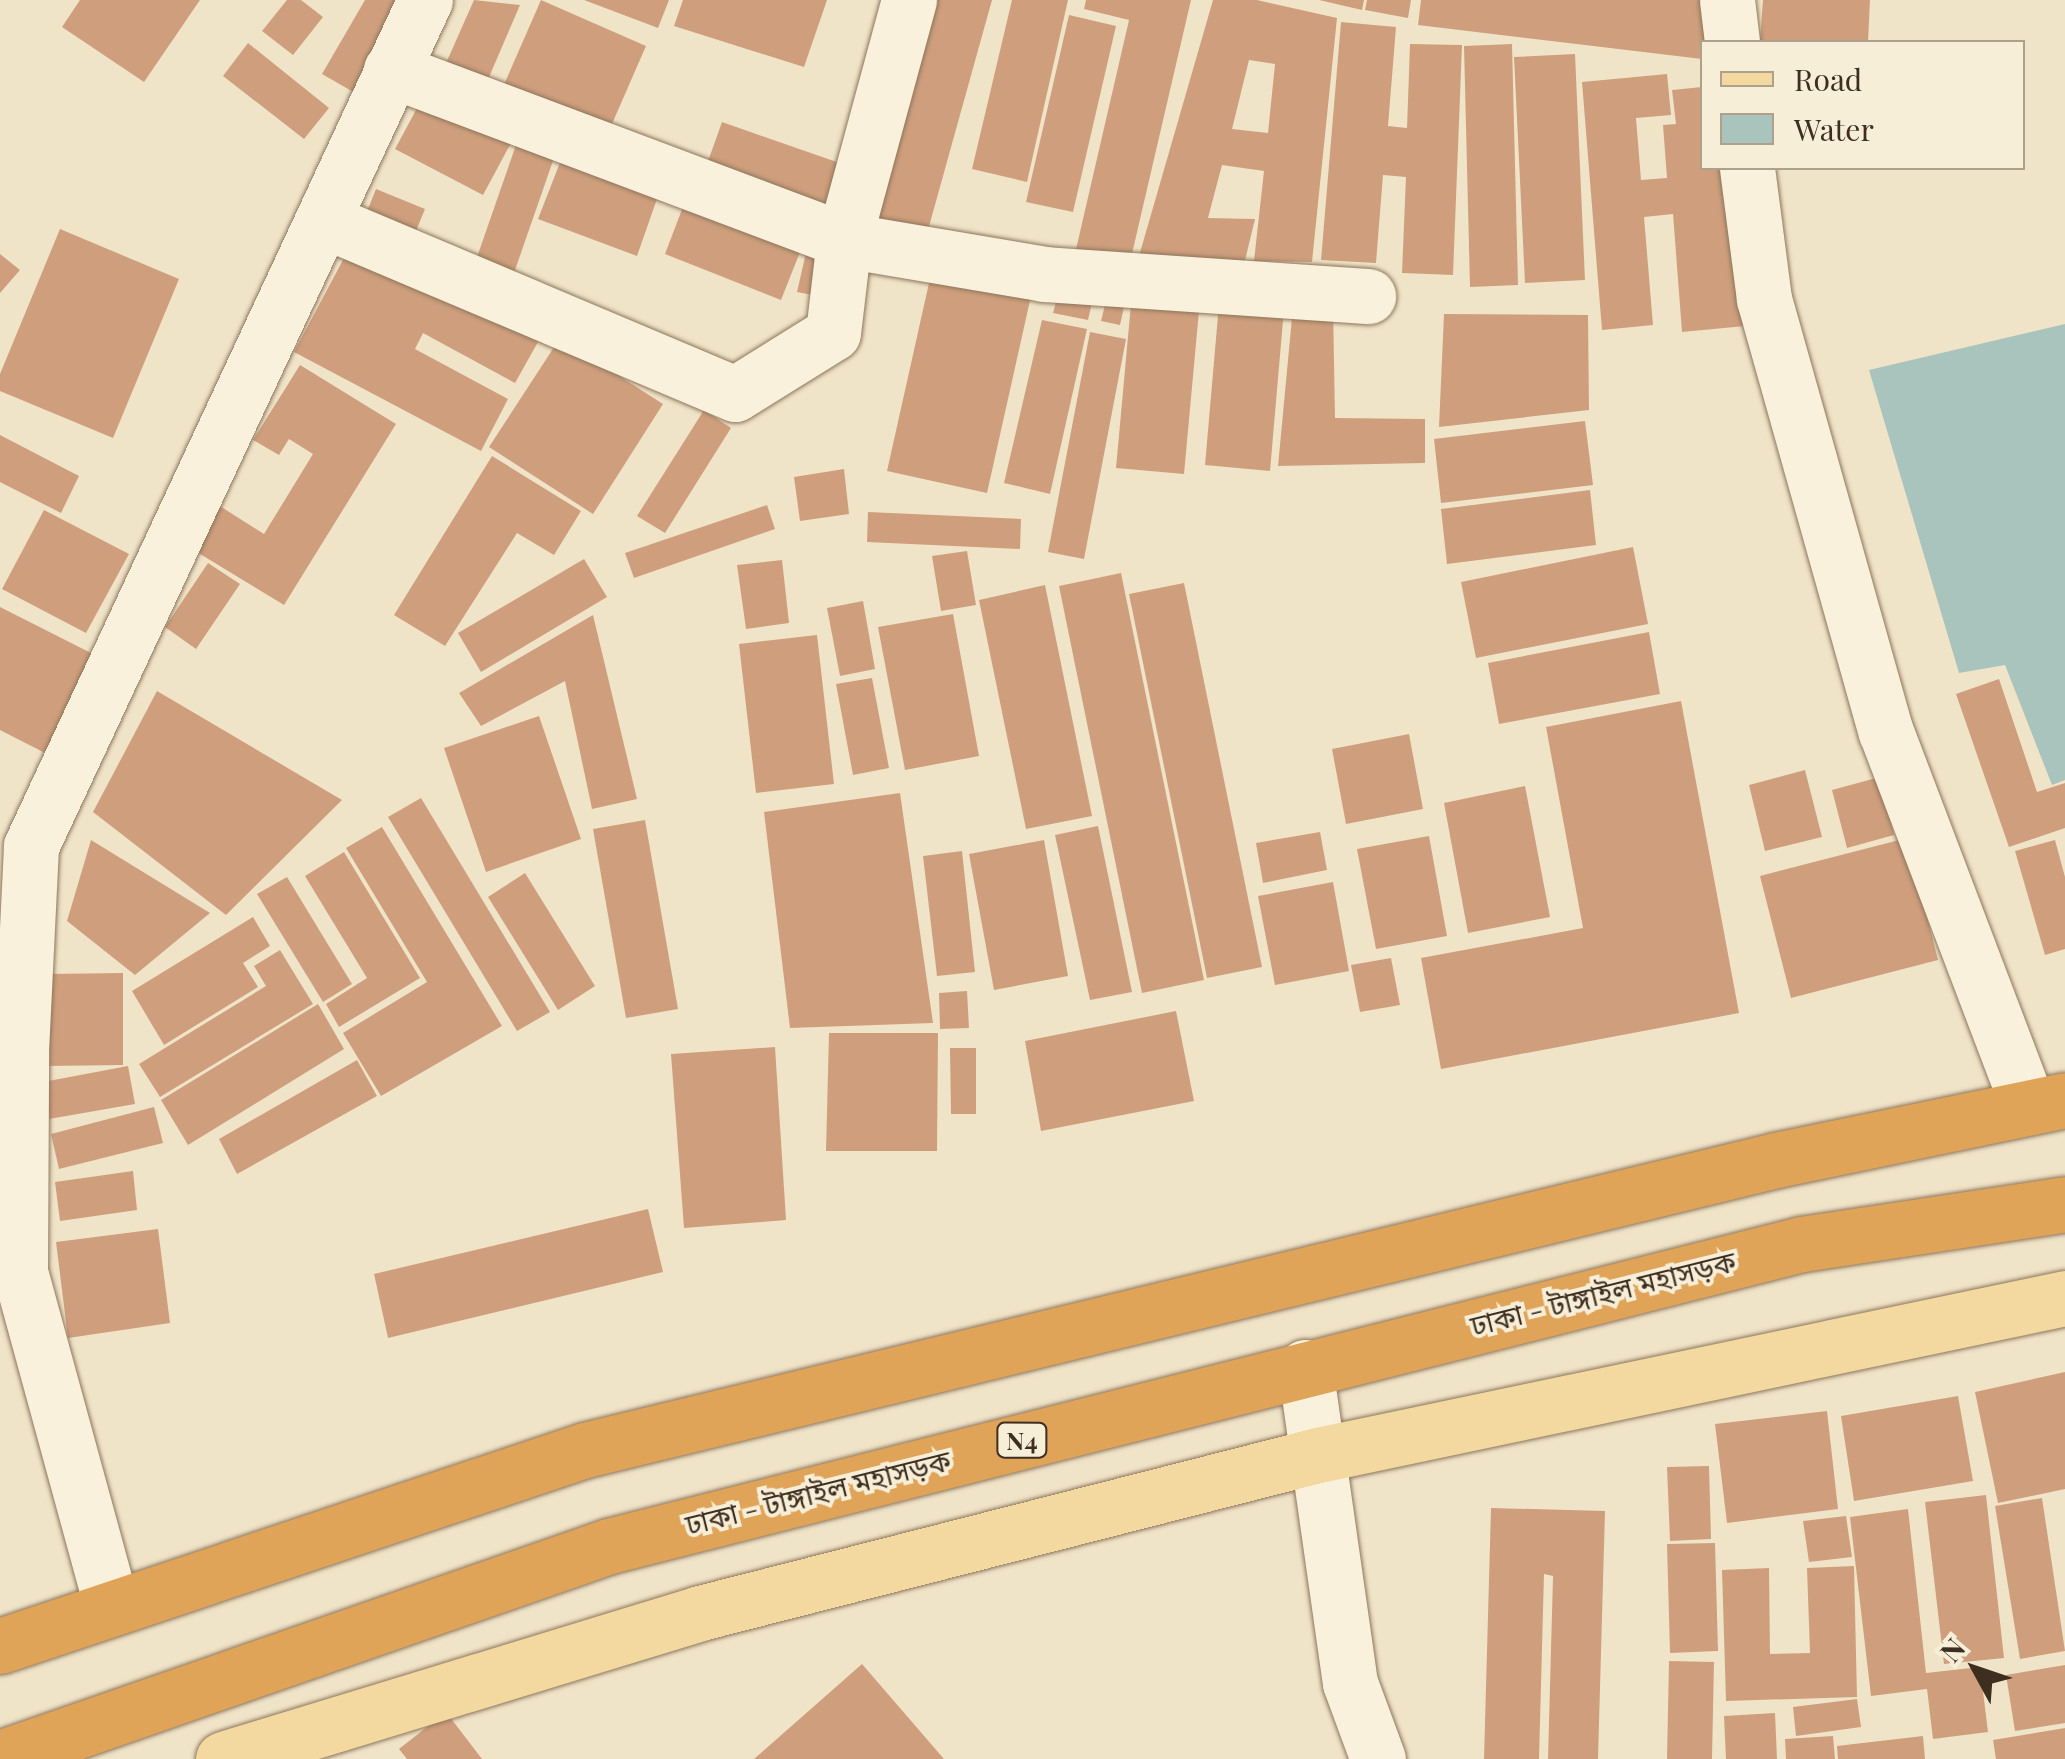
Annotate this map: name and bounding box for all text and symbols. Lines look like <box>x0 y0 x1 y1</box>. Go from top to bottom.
legend <box>1700 40 2025 170</box>
text: Road <box>1794 59 1862 99</box>
text: Water <box>1794 109 1874 149</box>
street label: ঢাকা - টাঙ্গাইল মহাসড়ক <box>1467 1244 1739 1342</box>
road number: N4 <box>994 1420 1050 1460</box>
street label: ঢাকা - টাঙ্গাইল মহাসড়ক <box>682 1443 954 1541</box>
north arrow <box>1925 1619 2025 1719</box>
text: N <box>1931 1630 1972 1669</box>

